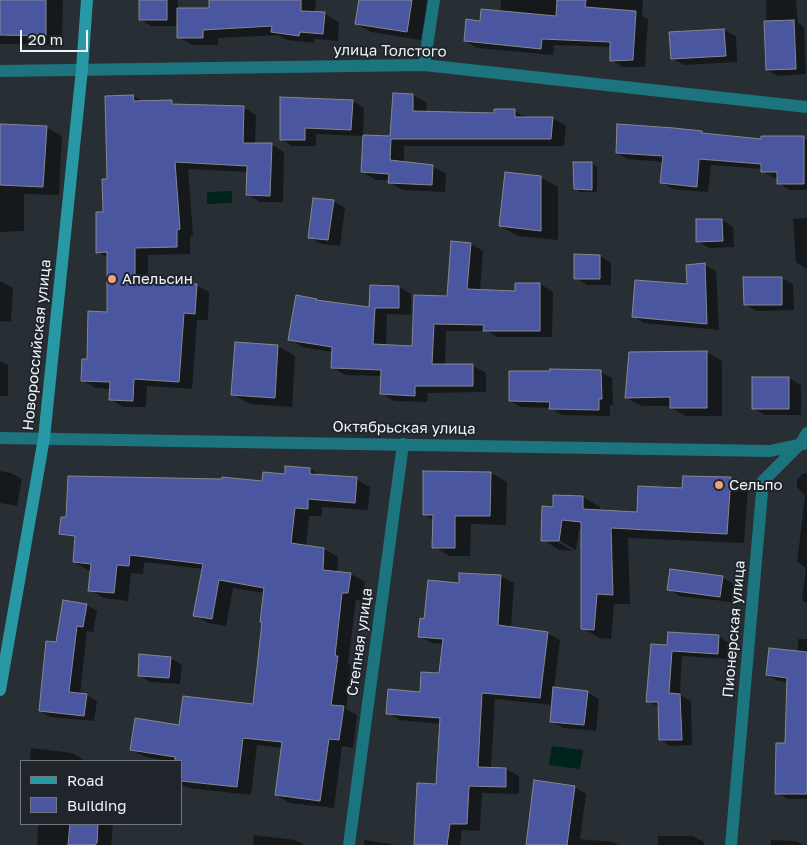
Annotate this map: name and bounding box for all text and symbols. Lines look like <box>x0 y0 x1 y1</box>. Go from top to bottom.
scale bar <box>22 20 90 52</box>
text: 20 m <box>28 30 63 48</box>
street label: улица Толстого <box>333 41 447 61</box>
street label: Новороссийская улица <box>19 258 55 432</box>
place label: Апельсин <box>122 270 193 288</box>
marker: Апельсин <box>106 273 118 285</box>
street label: Октябрьская улица <box>332 418 476 438</box>
place label: Сельпо <box>729 476 782 494</box>
marker: Сельпо <box>713 479 725 491</box>
street label: Пионерская улица <box>719 560 749 698</box>
street label: Степная улица <box>344 587 376 697</box>
legend <box>20 760 182 825</box>
text: Road <box>67 771 104 789</box>
text: Building <box>67 796 127 814</box>

